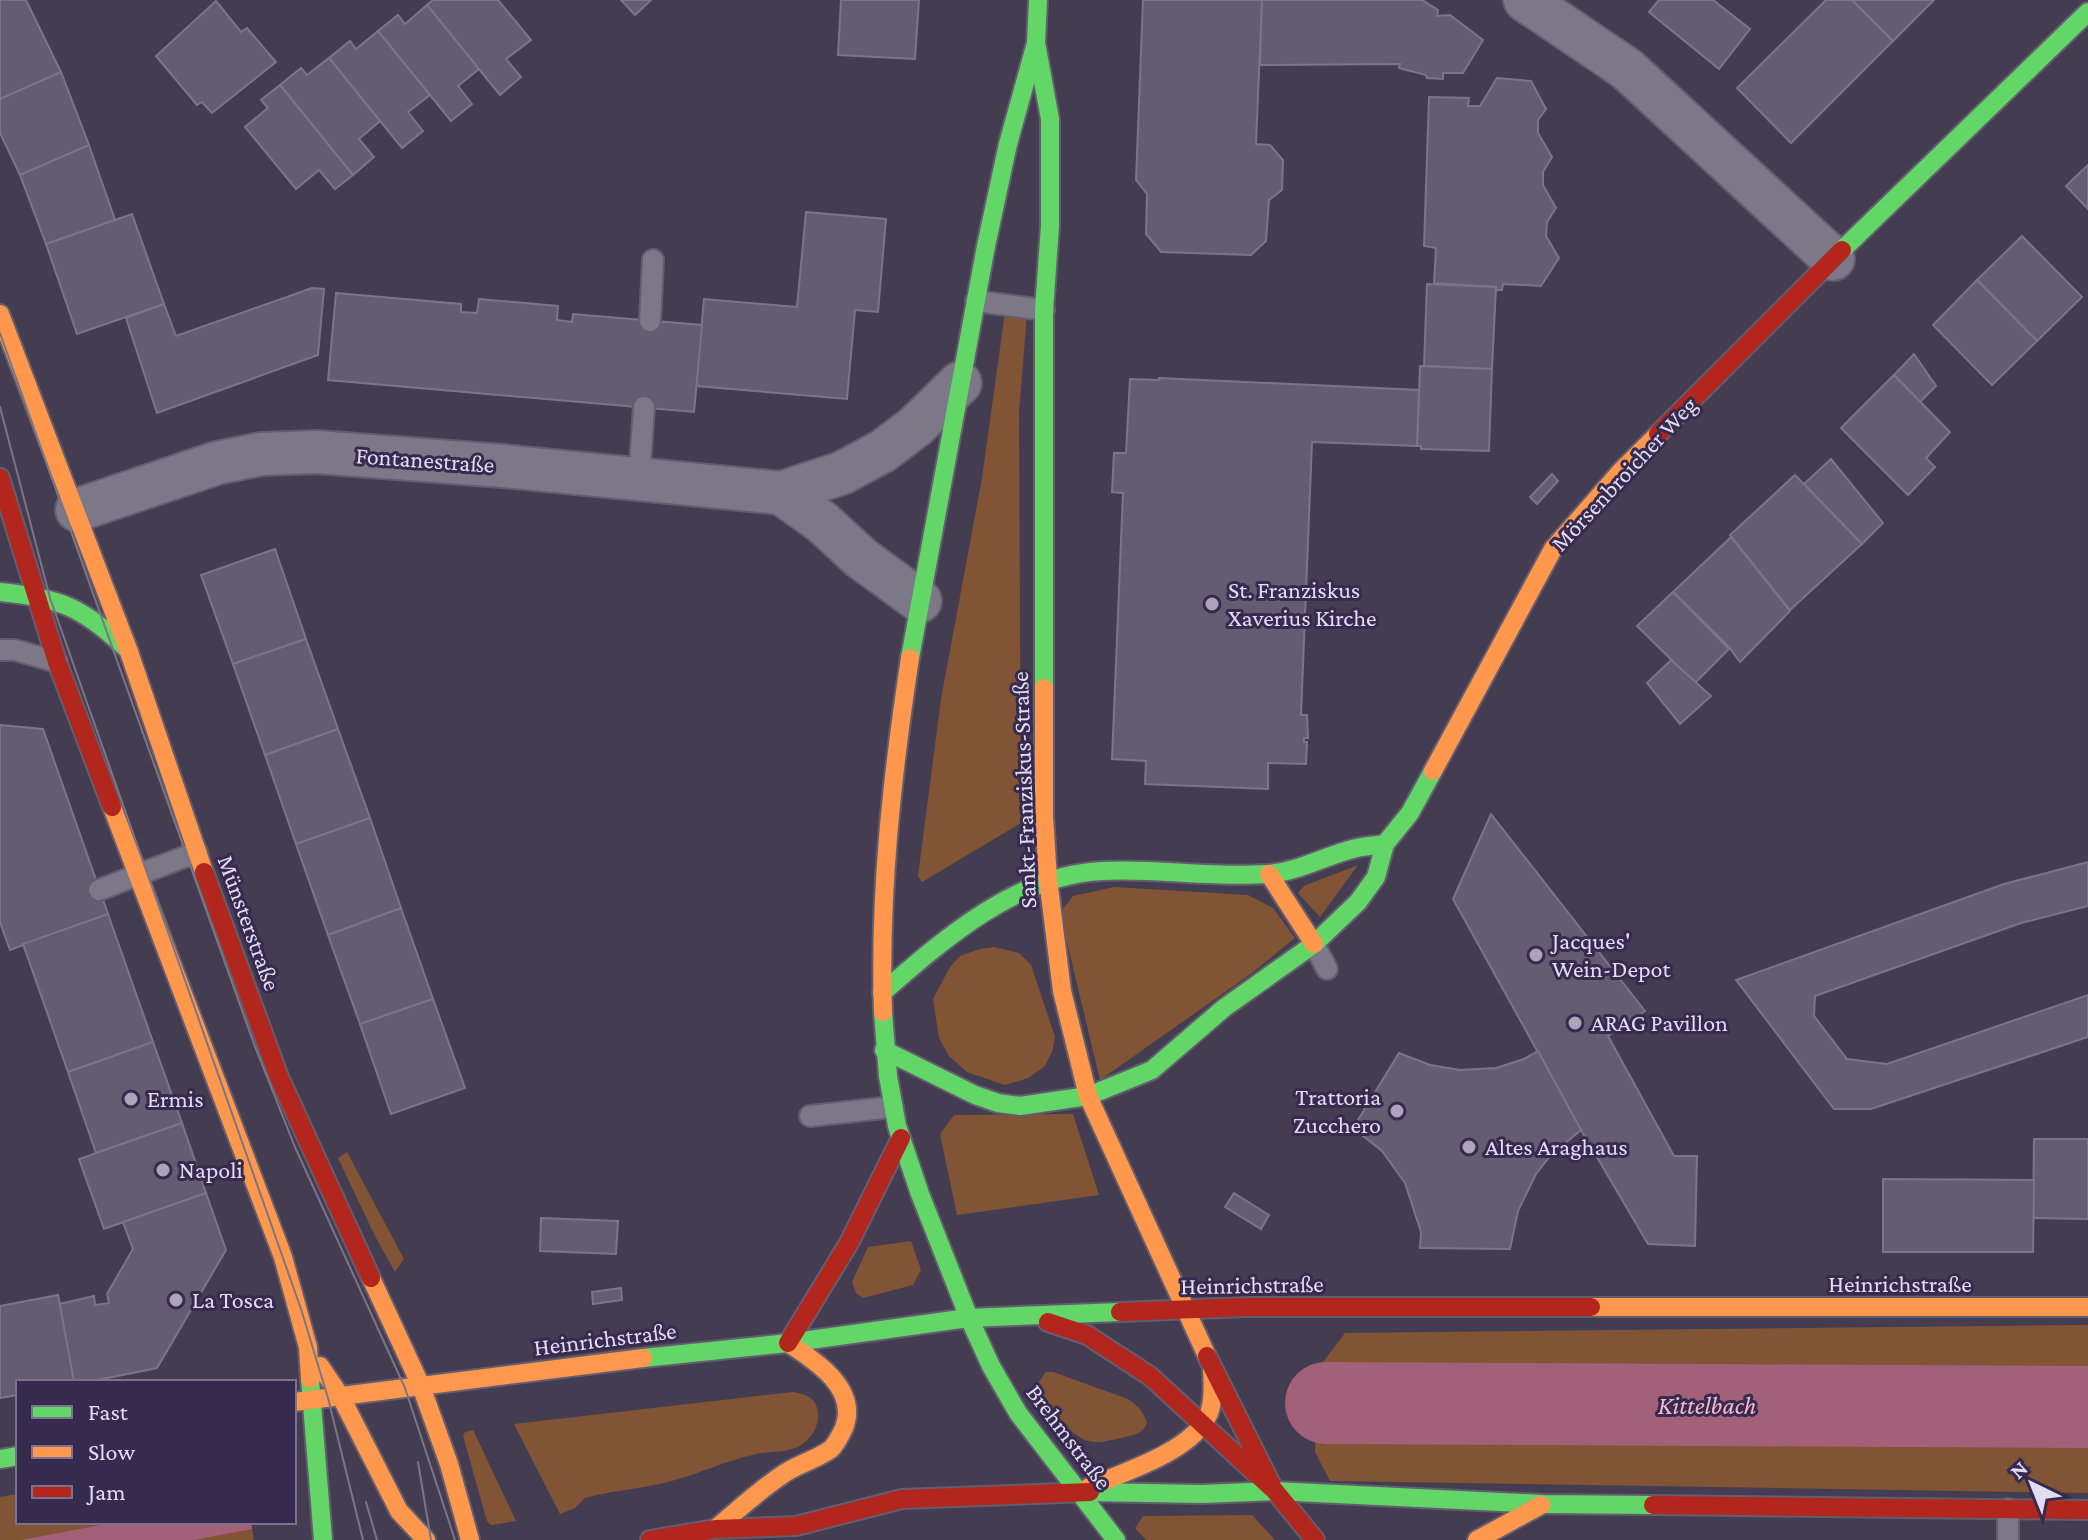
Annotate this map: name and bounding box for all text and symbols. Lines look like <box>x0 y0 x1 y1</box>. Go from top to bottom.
street label: Mörsenbroicher Weg <box>1545 391 1702 556</box>
street label: Fontanestraße <box>355 441 495 478</box>
place label: St. Franziskus Xaverius Kirche <box>1228 576 1377 631</box>
marker: St. Franziskus Xaverius Kirche <box>1203 595 1221 613</box>
street label: Sankt-Franziskus-Straße <box>1006 671 1041 909</box>
street label: Münsterstraße <box>212 851 286 994</box>
place label: Jacques' Wein-Depot <box>1550 927 1672 982</box>
marker: Jacques' Wein-Depot <box>1527 946 1545 964</box>
place label: ARAG Pavillon <box>1591 1009 1728 1036</box>
marker: ARAG Pavillon <box>1566 1014 1584 1032</box>
place label: Trattoria Zucchero <box>1293 1083 1381 1138</box>
place label: Ermis <box>147 1085 204 1112</box>
marker: Ermis <box>122 1090 140 1108</box>
marker: Trattoria Zucchero <box>1388 1102 1406 1120</box>
place label: Altes Araghaus <box>1485 1133 1628 1160</box>
marker: Altes Araghaus <box>1460 1138 1478 1156</box>
place label: Napoli <box>179 1156 243 1183</box>
marker: Napoli <box>154 1161 172 1179</box>
street label: Heinrichstraße <box>1180 1270 1324 1299</box>
street label: Heinrichstraße <box>1828 1270 1972 1297</box>
place label: La Tosca <box>192 1286 274 1313</box>
marker: La Tosca <box>167 1291 185 1309</box>
street label: Heinrichstraße <box>532 1316 678 1361</box>
street label: Brehmstraße <box>1021 1379 1118 1494</box>
legend <box>16 1380 296 1524</box>
water label: Kittelbach <box>1658 1391 1756 1420</box>
text: Fast <box>88 1398 129 1425</box>
text: Slow <box>88 1438 135 1465</box>
north arrow <box>1992 1444 2072 1524</box>
text: N <box>2005 1455 2033 1484</box>
text: Jam <box>86 1478 126 1505</box>

